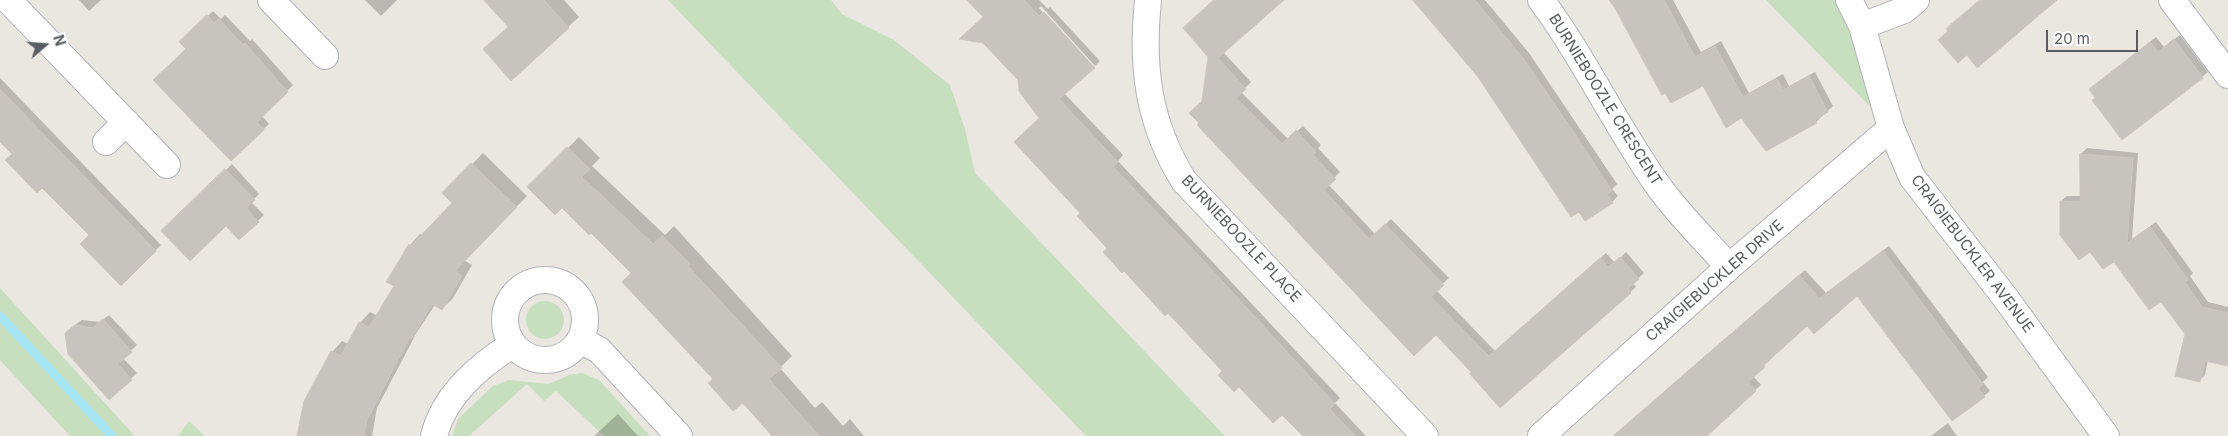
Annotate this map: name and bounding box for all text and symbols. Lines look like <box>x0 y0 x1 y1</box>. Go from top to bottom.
street label: BURNIEBOOZLE CRESCENT <box>1545 11 1665 189</box>
north arrow <box>20 20 70 70</box>
scale bar <box>2048 20 2140 52</box>
text: 20 m <box>2054 29 2090 48</box>
text: N <box>50 33 69 48</box>
street label: BURNIEBOOZLE PLACE <box>1178 172 1304 306</box>
street label: CRAIGIEBUCKLER AVENUE <box>1907 172 2037 336</box>
street label: CRAIGIEBUCKLER DRIVE <box>1643 216 1787 346</box>

